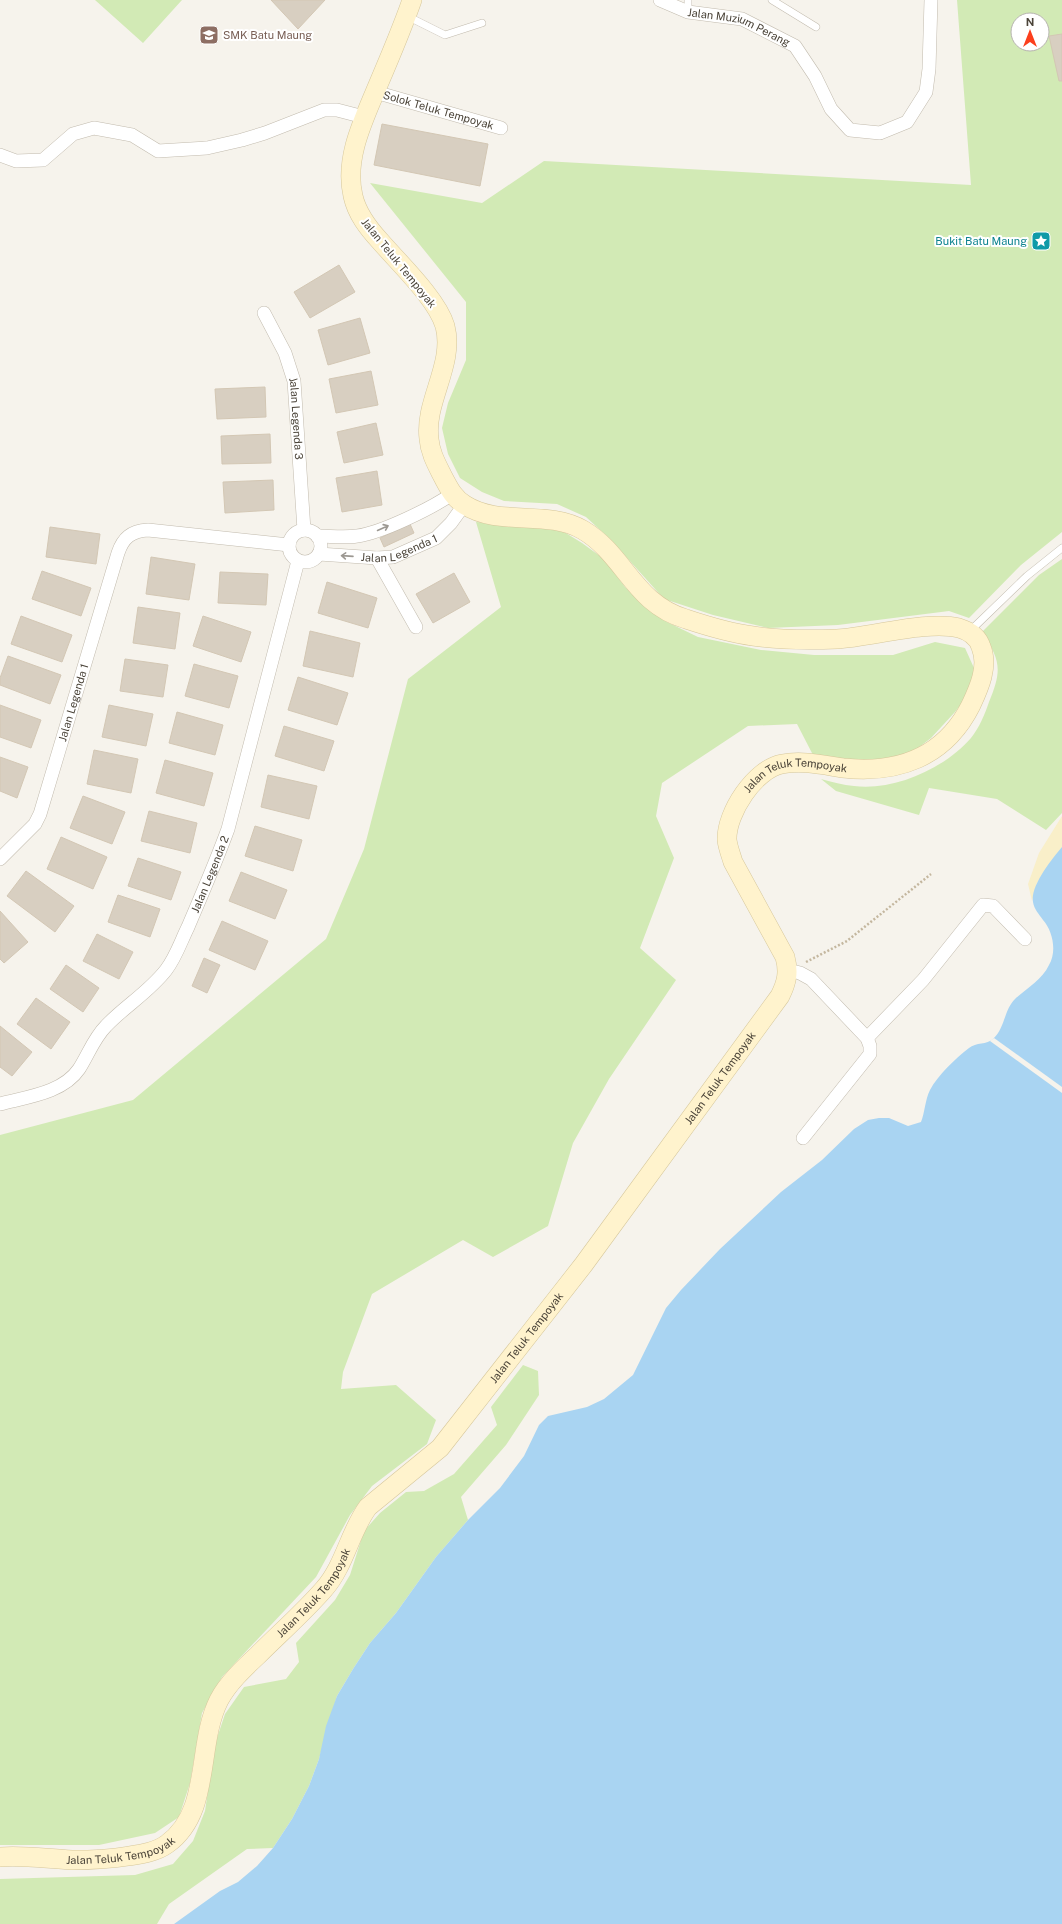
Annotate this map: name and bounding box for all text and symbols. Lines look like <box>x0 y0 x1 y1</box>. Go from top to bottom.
street label: Jalan Muzium Perang <box>687 6 792 49</box>
north arrow <box>1010 12 1050 52</box>
text: N <box>1026 16 1034 28</box>
school or university icon: SMK Batu Maung <box>198 24 220 46</box>
place label: SMK Batu Maung <box>223 29 312 41</box>
street label: Solok Teluk Tempoyak <box>382 89 495 132</box>
street label: Jalan Teluk Tempoyak <box>359 216 439 310</box>
place icon: Bukit Batu Maung <box>1030 230 1052 252</box>
place label: Bukit Batu Maung <box>935 235 1027 247</box>
street label: Jalan Legenda 3 <box>287 375 305 460</box>
one-way arrow <box>376 524 388 531</box>
street label: Jalan Legenda 1 <box>360 532 439 564</box>
one-way arrow <box>341 553 354 560</box>
street label: Jalan Legenda 1 <box>56 662 91 743</box>
street label: Jalan Teluk Tempoyak <box>741 757 848 795</box>
street label: Jalan Legenda 2 <box>189 834 231 915</box>
street label: Jalan Teluk Tempoyak <box>682 1029 758 1127</box>
street label: Jalan Teluk Tempoyak <box>487 1290 565 1385</box>
street label: Jalan Teluk Tempoyak <box>274 1546 352 1640</box>
street label: Jalan Teluk Tempoyak <box>66 1834 177 1866</box>

